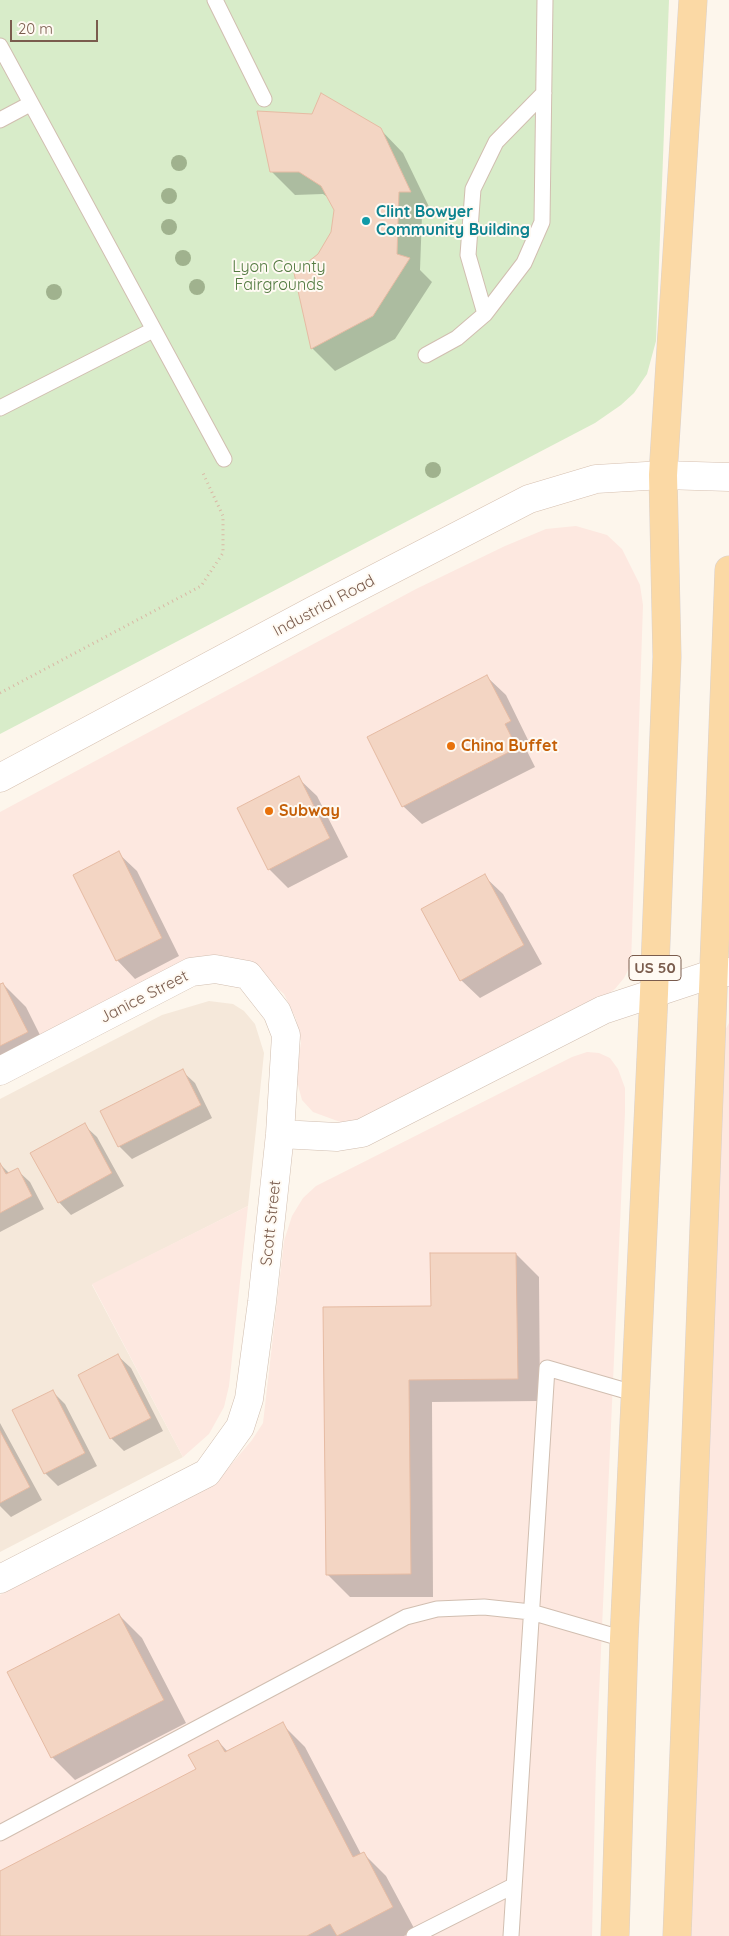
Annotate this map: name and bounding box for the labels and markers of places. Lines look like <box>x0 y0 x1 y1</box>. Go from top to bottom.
place label: Clint Bowyer Community Building <box>376 202 530 240</box>
marker: Clint Bowyer Community Building <box>360 215 372 227</box>
place label: China Buffet <box>461 736 558 756</box>
marker: China Buffet <box>445 740 457 752</box>
place label: Subway <box>279 801 340 821</box>
marker: Subway <box>263 805 275 817</box>

